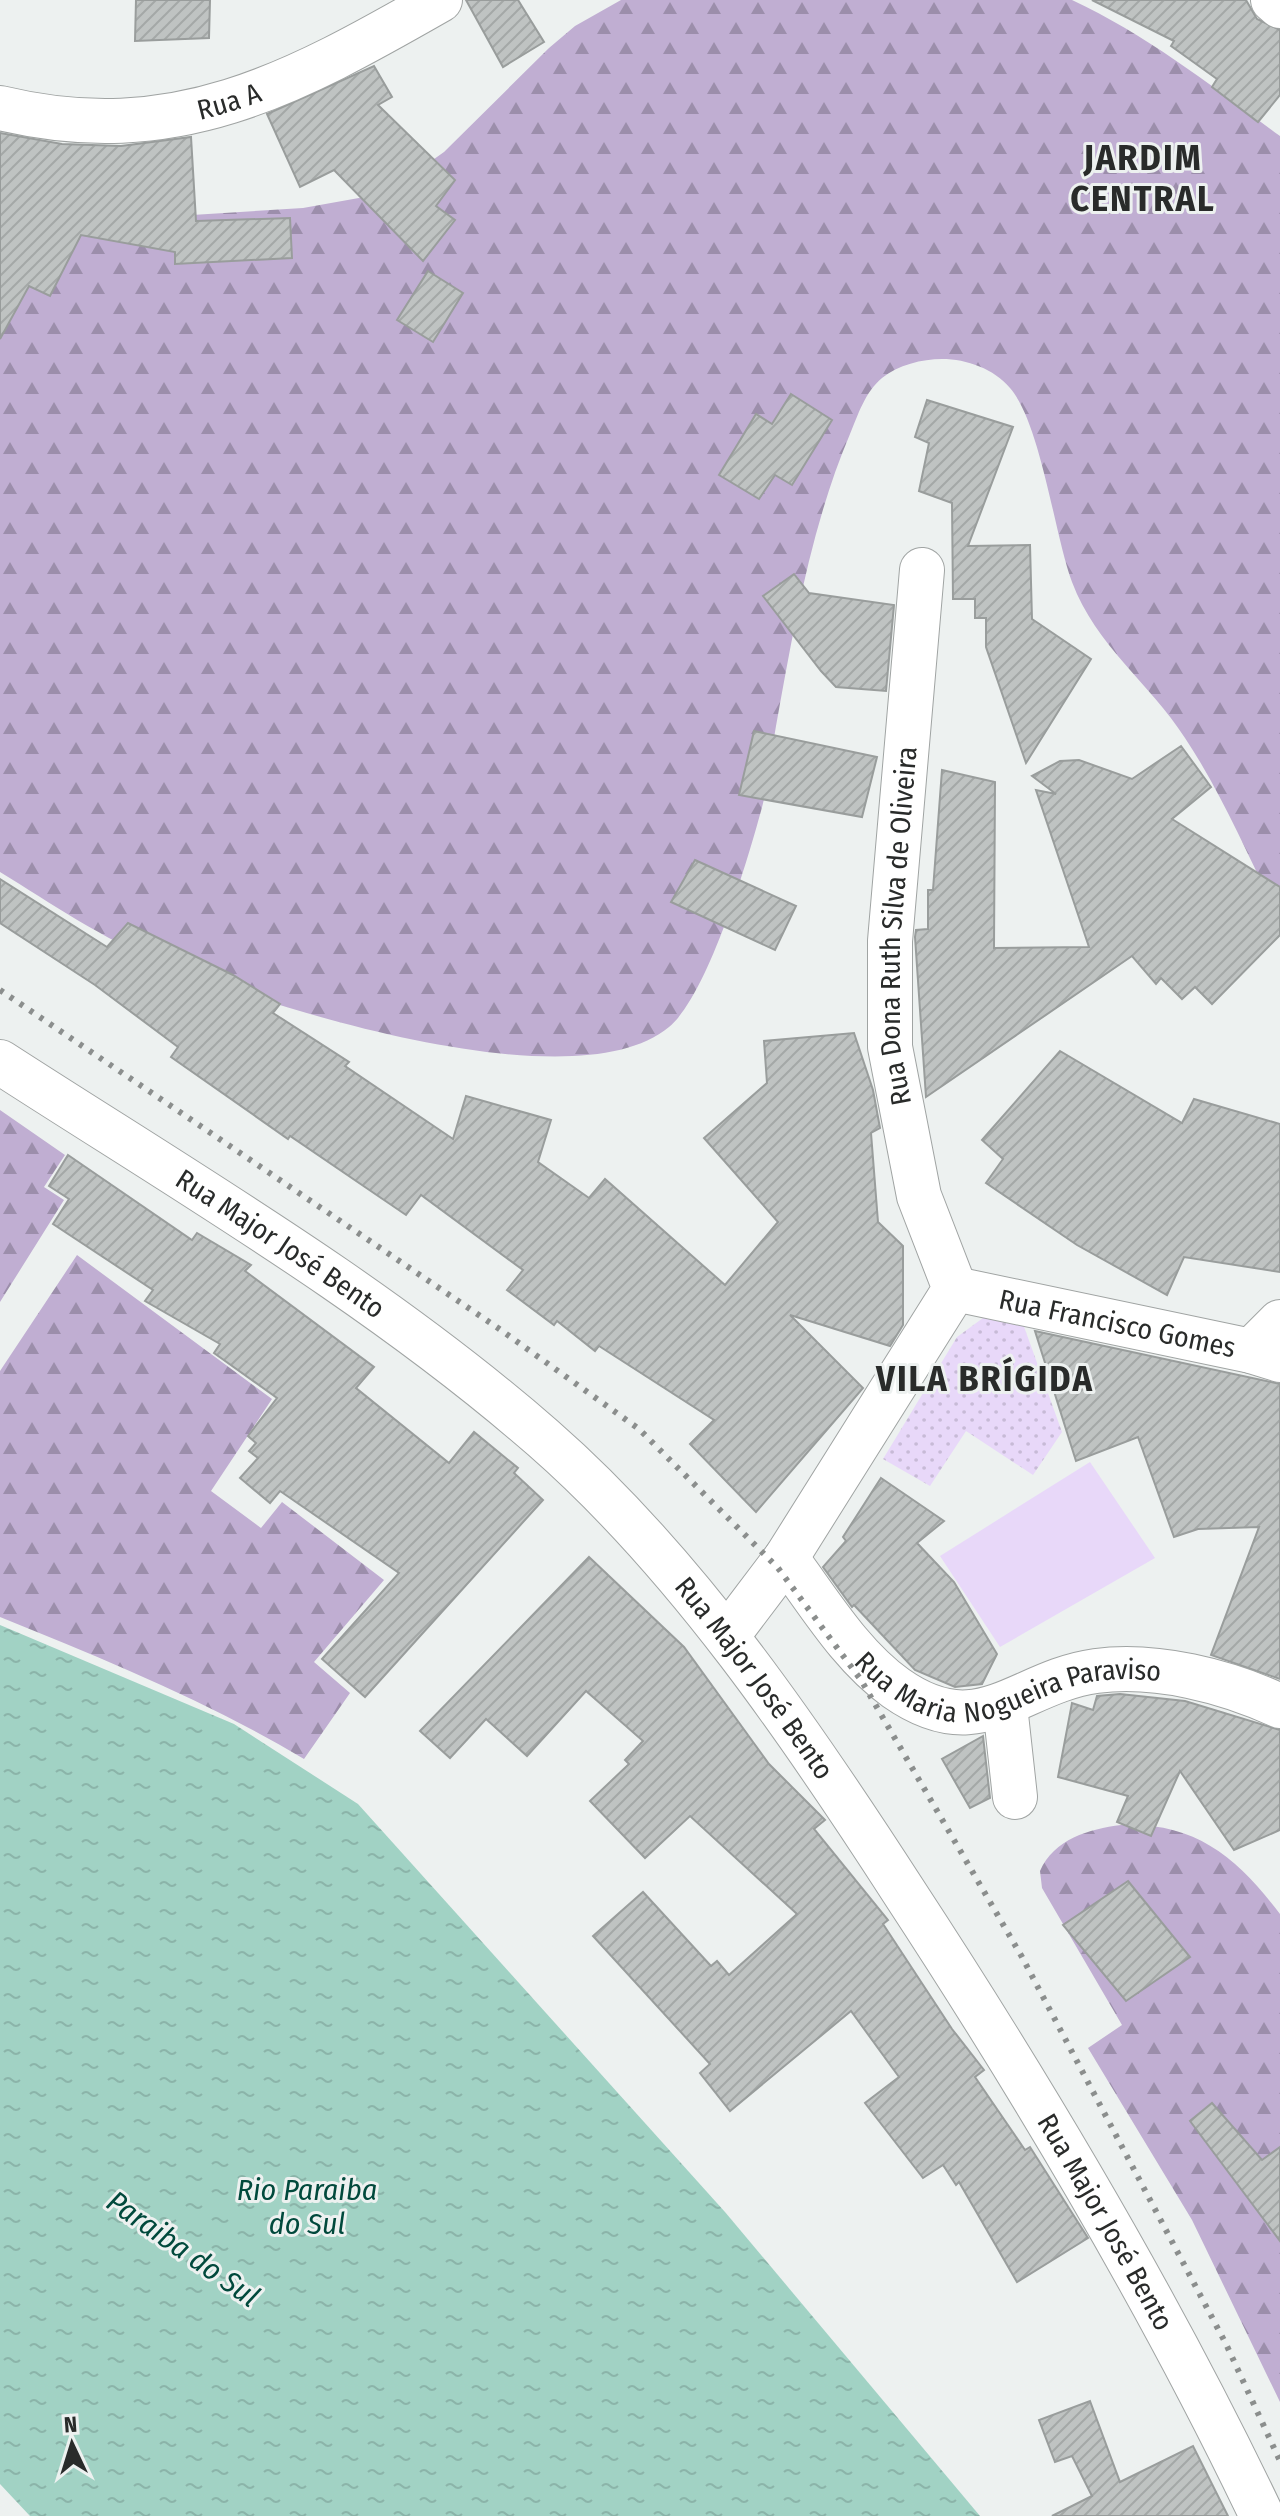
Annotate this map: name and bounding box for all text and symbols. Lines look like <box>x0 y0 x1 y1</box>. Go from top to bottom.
street label: Rua A <box>194 75 266 126</box>
district label: JARDIM CENTRAL <box>1070 136 1216 221</box>
street label: Rua Dona Ruth Silva de Oliveira <box>872 745 923 1108</box>
street label: Rua Major José Bento <box>170 1162 391 1325</box>
street label: Rua Francisco Gomes <box>996 1282 1239 1364</box>
district label: VILA BRÍGIDA <box>875 1356 1094 1401</box>
street label: Rua Major José Bento <box>669 1570 841 1785</box>
street label: Rua Maria Nogueira Paraviso <box>848 1645 1163 1729</box>
street label: Rua Major José Bento <box>1031 2108 1181 2336</box>
water label: Rio Paraiba do Sul <box>237 2172 377 2242</box>
water label: Paraiba do Sul <box>100 2183 266 2315</box>
north arrow <box>32 2404 112 2484</box>
text: N <box>63 2411 78 2438</box>

